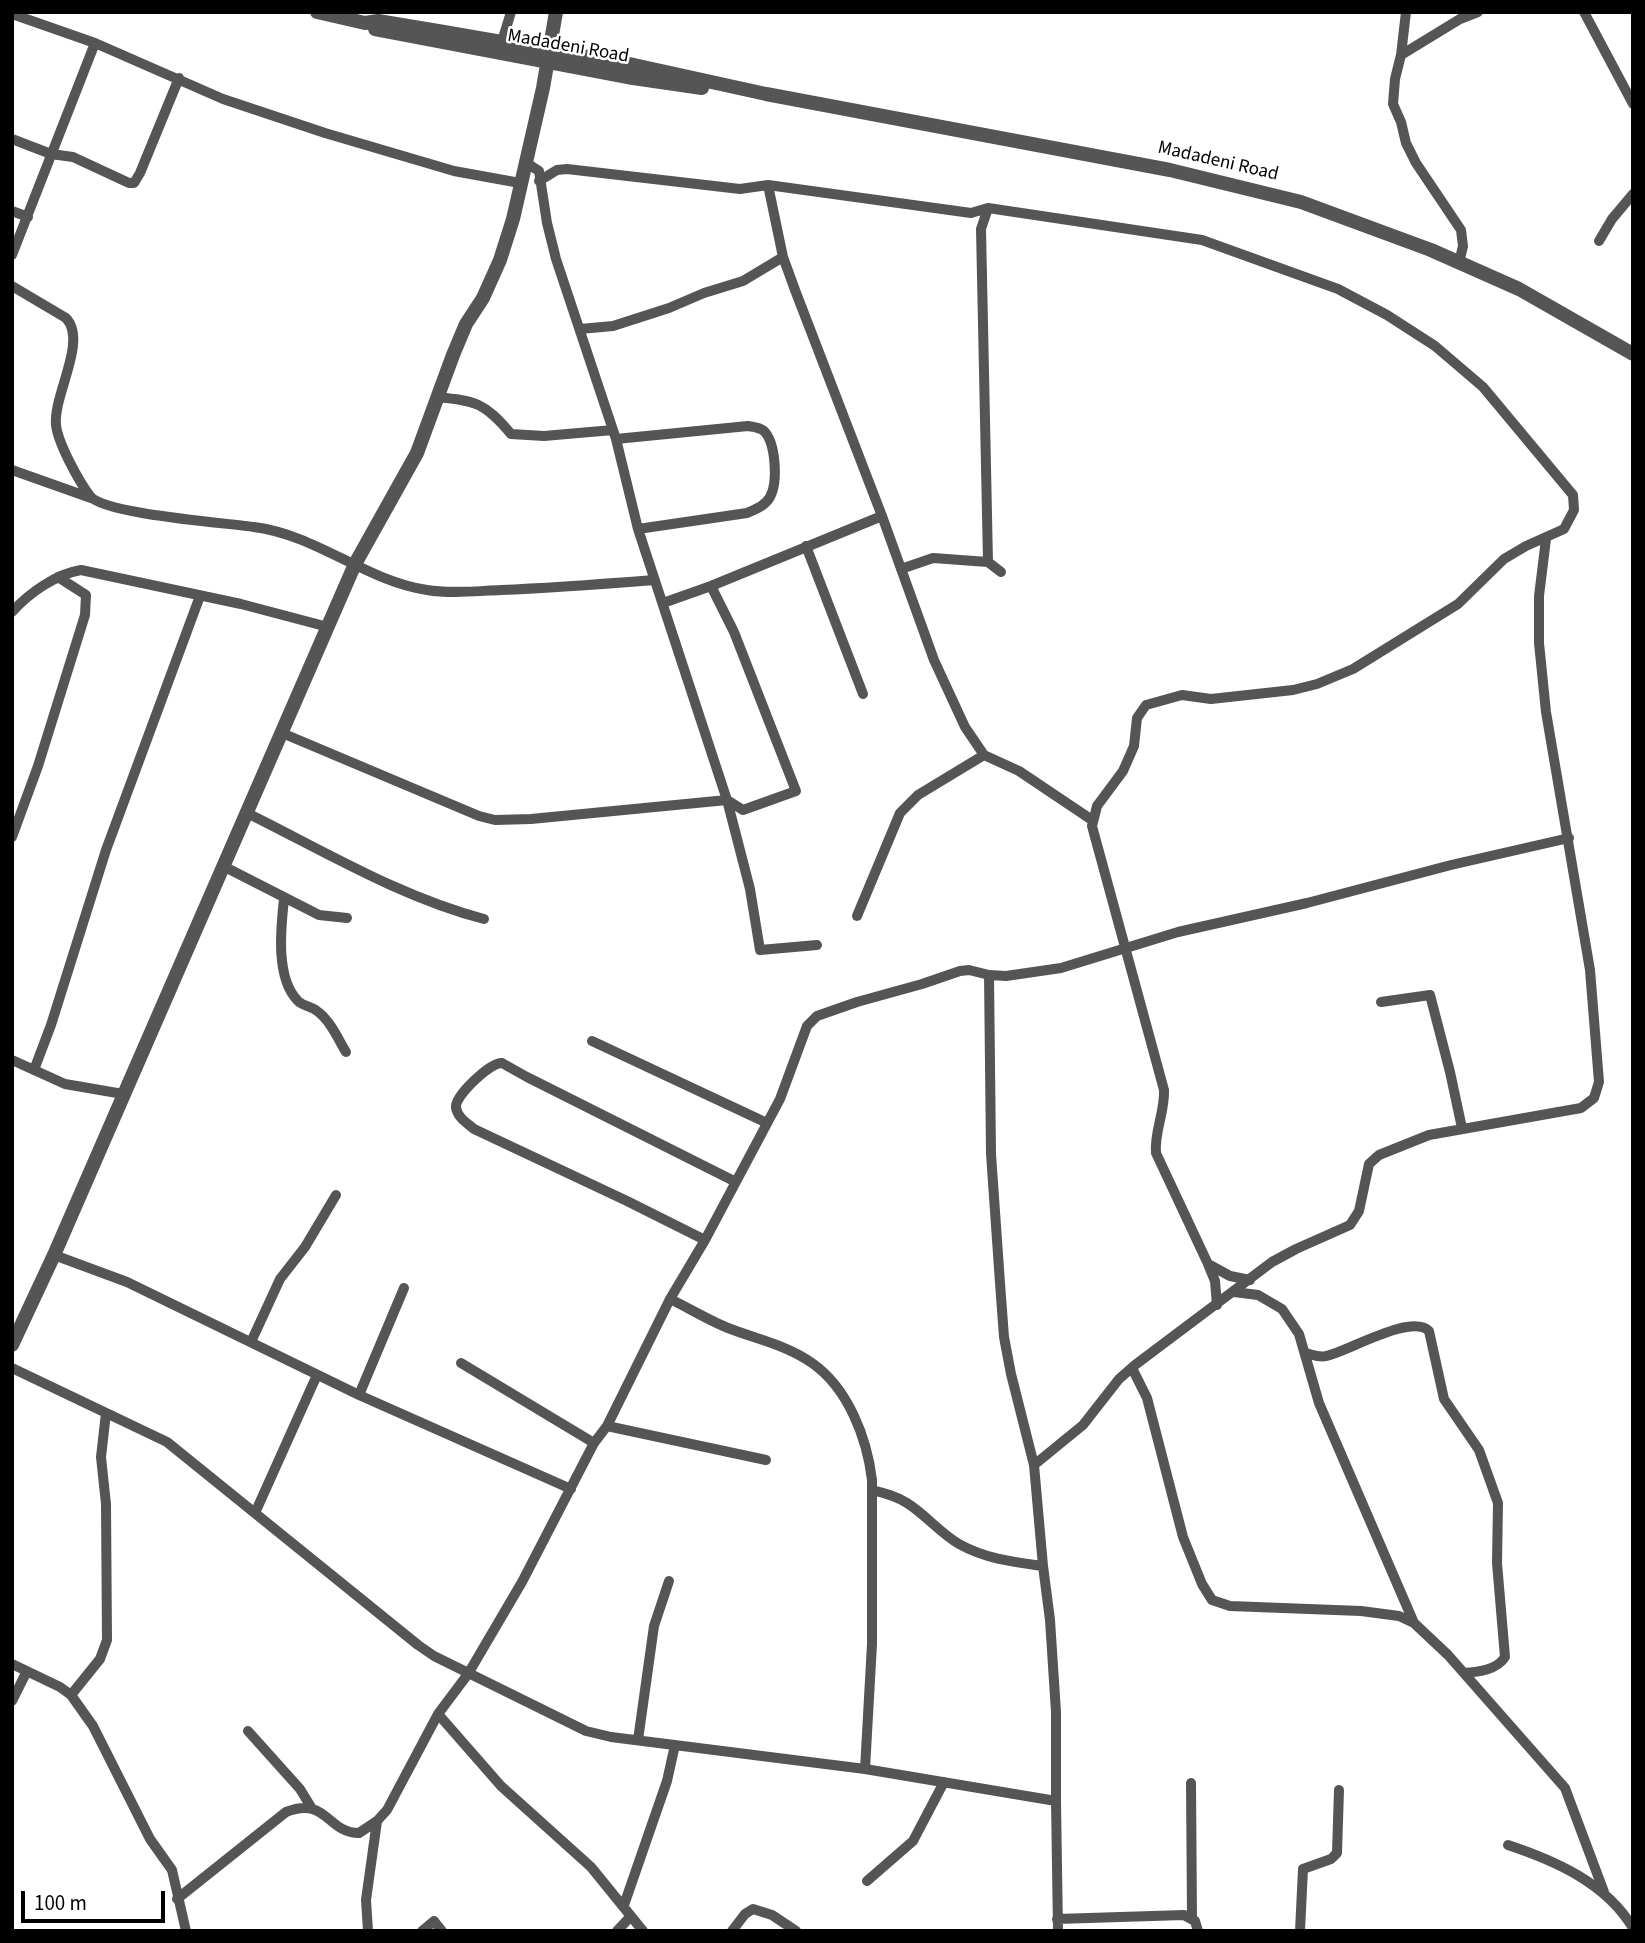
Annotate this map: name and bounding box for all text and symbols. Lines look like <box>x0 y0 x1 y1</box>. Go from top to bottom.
street label: Madadeni Road <box>505 25 631 69</box>
street label: Madadeni Road <box>1155 137 1281 187</box>
scale bar <box>24 1876 168 1920</box>
text: 100 m <box>34 1888 87 1918</box>

